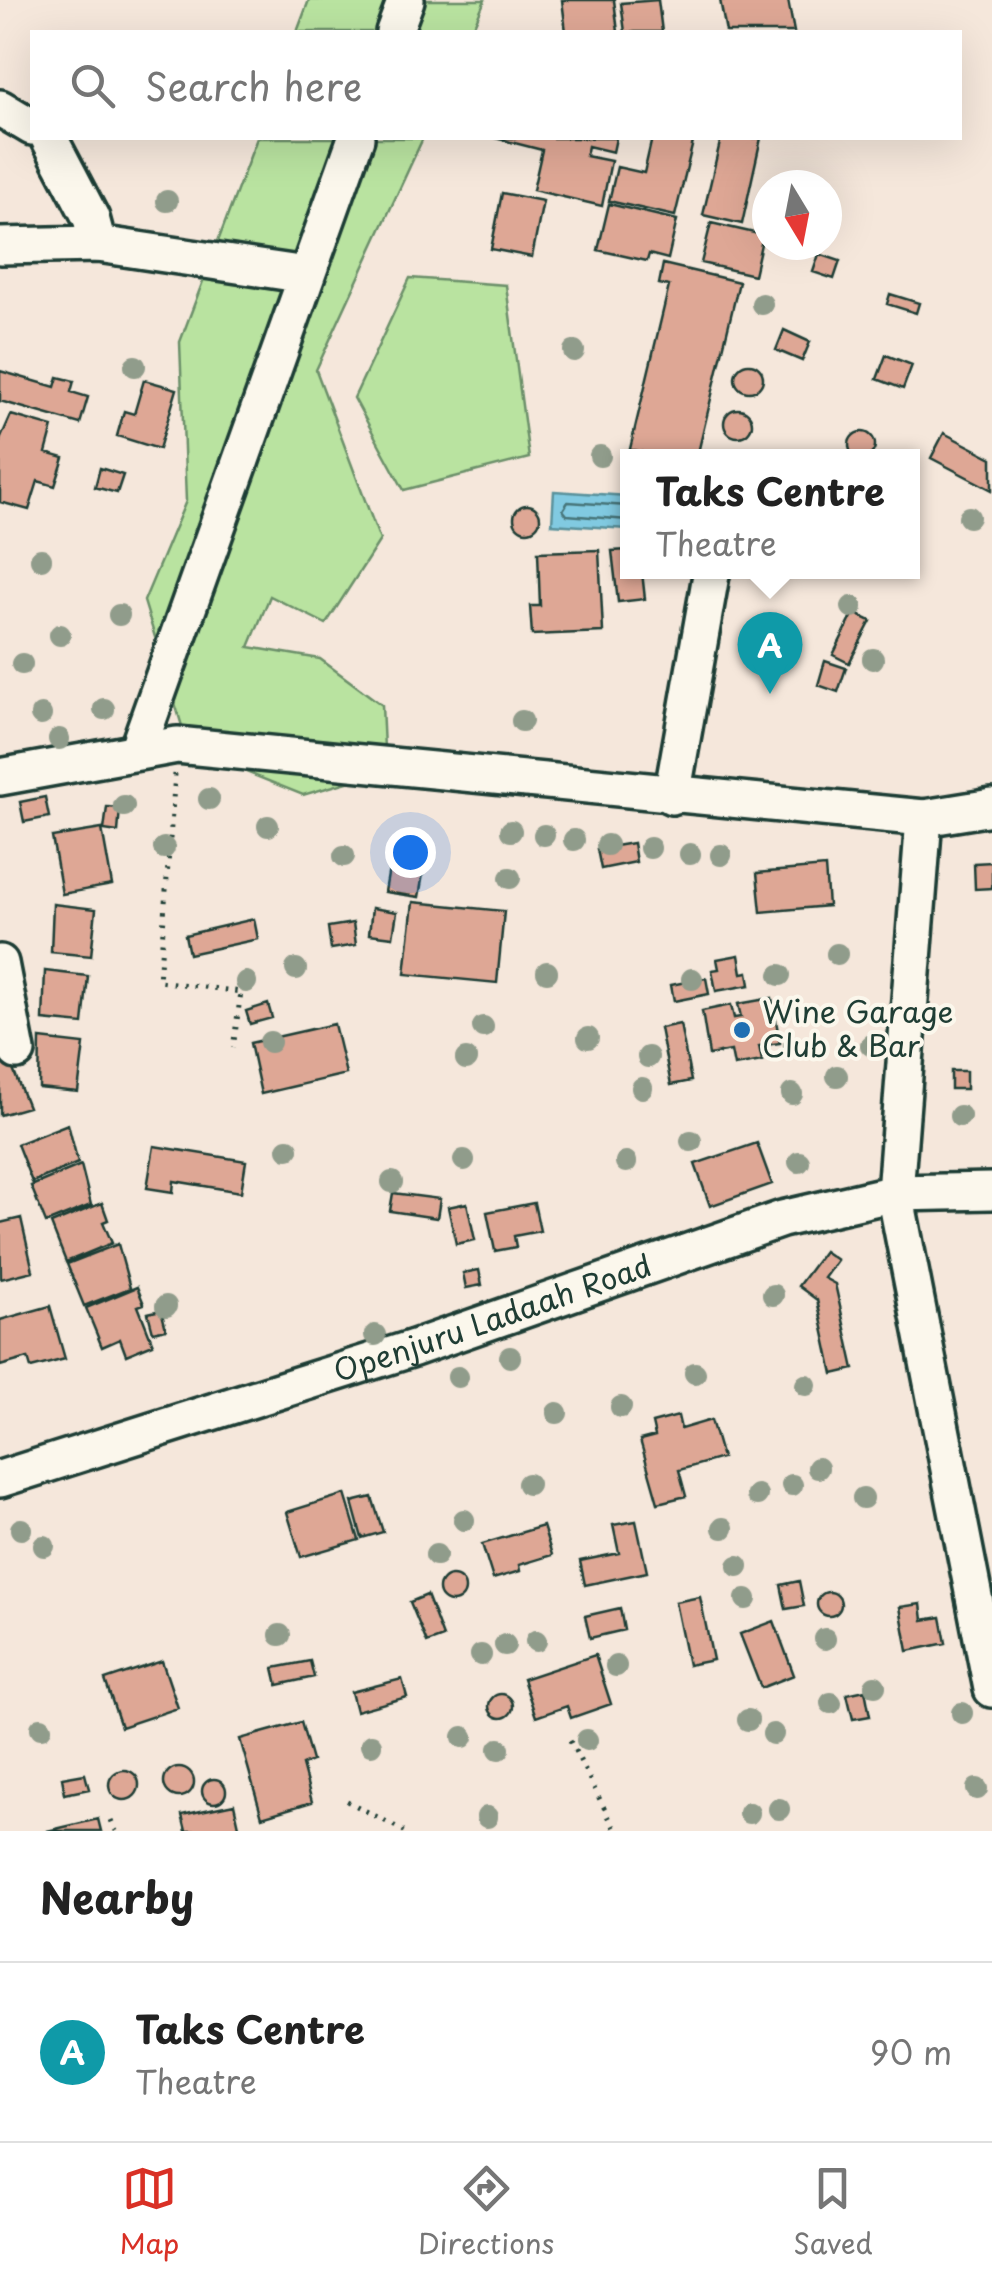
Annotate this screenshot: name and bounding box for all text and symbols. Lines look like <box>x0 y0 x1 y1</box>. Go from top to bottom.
search box <box>30 30 962 140</box>
text: Search here <box>145 57 362 114</box>
icon: search <box>65 58 120 113</box>
north arrow <box>752 170 842 260</box>
popup <box>620 449 920 579</box>
text: Taks Centre <box>655 462 885 519</box>
text: Theatre <box>655 519 777 567</box>
pin: A <box>738 612 802 694</box>
your location <box>385 827 436 878</box>
place label: Wine Garage Club & Bar <box>762 988 954 1067</box>
marker: Wine Garage Club & Bar <box>731 1019 753 1041</box>
street label: Openjuru Ladaah Road <box>327 1241 657 1392</box>
text: Nearby <box>40 1865 194 1928</box>
text: Taks Centre <box>135 2000 365 2057</box>
text: A <box>60 2028 85 2076</box>
text: 90 m <box>870 2028 952 2076</box>
text: Theatre <box>135 2057 257 2105</box>
tab: Map <box>119 2161 179 2264</box>
tab: Directions <box>418 2161 554 2264</box>
tab: Saved <box>793 2161 873 2264</box>

